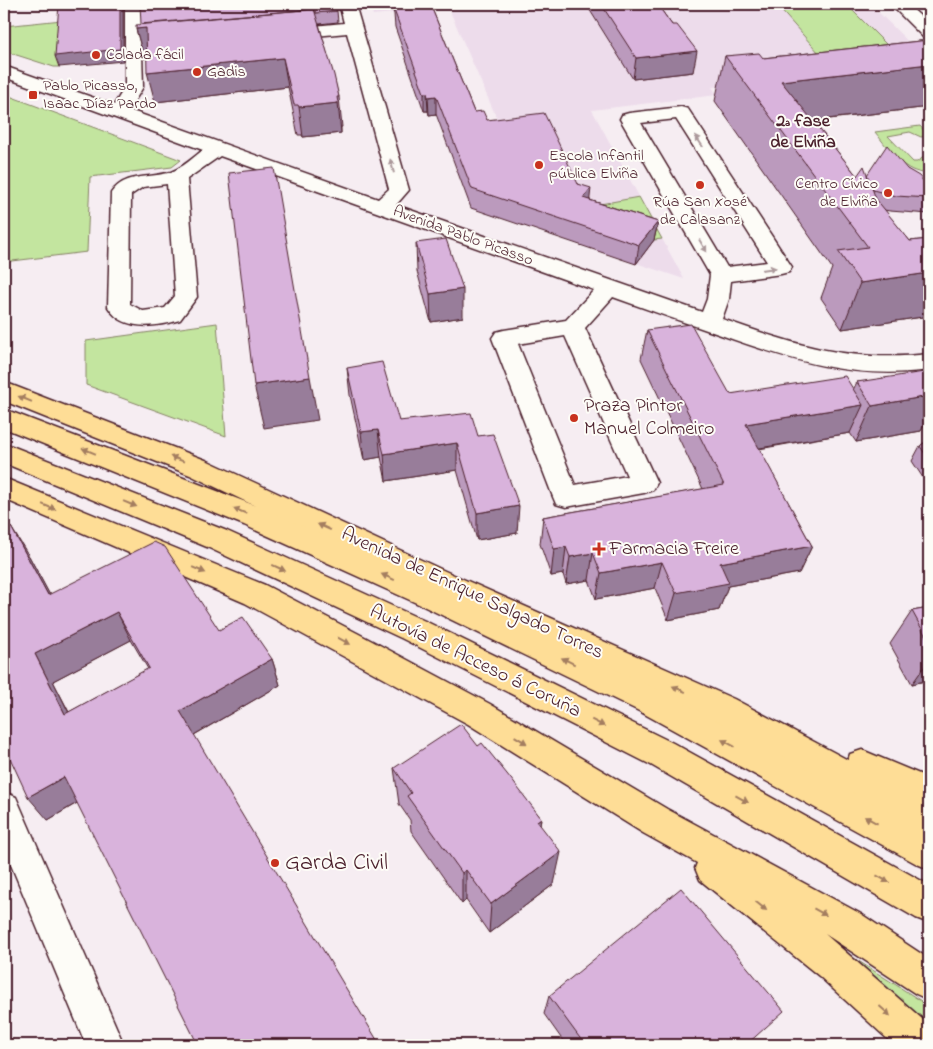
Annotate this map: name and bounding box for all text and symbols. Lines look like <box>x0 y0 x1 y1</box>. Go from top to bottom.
place label: Colada fácil <box>106 43 184 67</box>
marker: Colada fácil <box>90 49 102 61</box>
place label: Gadis <box>207 60 246 84</box>
marker: Gadis <box>191 66 203 78</box>
place label: Pablo Picasso, Isaac Díaz Pardo <box>43 74 156 116</box>
marker: Pablo Picasso, Isaac Díaz Pardo <box>27 89 39 101</box>
district label: 2ª fase de Elviña <box>770 109 836 156</box>
one-way arrow <box>694 134 704 148</box>
place label: Escola Infantil pública Elviña <box>549 144 644 186</box>
one-way arrow <box>388 159 396 174</box>
marker: Escola Infantil pública Elviña <box>533 159 545 171</box>
place label: Centro Cívico de Elviña <box>795 172 878 214</box>
marker: Rúa San Xosé de Calasanz <box>694 179 706 191</box>
marker: Centro Cívico de Elviña <box>882 187 894 199</box>
place label: Rúa San Xosé de Calasanz <box>653 190 748 232</box>
street label: Avenida Pablo Picasso <box>390 199 536 273</box>
one-way arrow <box>699 239 708 252</box>
one-way arrow <box>762 265 778 273</box>
place label: Praza Pintor Manuel Colmeiro <box>584 392 714 444</box>
one-way arrow <box>18 395 33 402</box>
marker: Praza Pintor Manuel Colmeiro <box>568 412 580 424</box>
one-way arrow <box>81 447 96 455</box>
one-way arrow <box>169 455 184 462</box>
one-way arrow <box>123 500 137 508</box>
one-way arrow <box>42 503 57 511</box>
one-way arrow <box>232 507 247 515</box>
street label: Avenida de Enrique Salgado Torres <box>335 520 608 669</box>
one-way arrow <box>317 522 331 530</box>
place label: Farmacia Freire <box>608 535 739 564</box>
marker: Farmacia Freire <box>593 543 605 555</box>
one-way arrow <box>272 564 286 572</box>
one-way arrow <box>192 566 206 574</box>
one-way arrow <box>381 573 395 581</box>
street label: Autovía de Acceso á Coruña <box>364 598 586 726</box>
one-way arrow <box>337 637 352 645</box>
one-way arrow <box>560 657 575 666</box>
one-way arrow <box>672 684 686 692</box>
one-way arrow <box>591 719 605 727</box>
one-way arrow <box>514 735 527 744</box>
one-way arrow <box>721 739 735 747</box>
one-way arrow <box>735 795 748 804</box>
one-way arrow <box>864 816 878 824</box>
place label: Garda Civil <box>285 846 388 881</box>
marker: Garda Civil <box>269 857 281 869</box>
one-way arrow <box>876 875 891 883</box>
one-way arrow <box>754 901 767 912</box>
one-way arrow <box>813 908 828 916</box>
one-way arrow <box>879 1006 892 1017</box>

